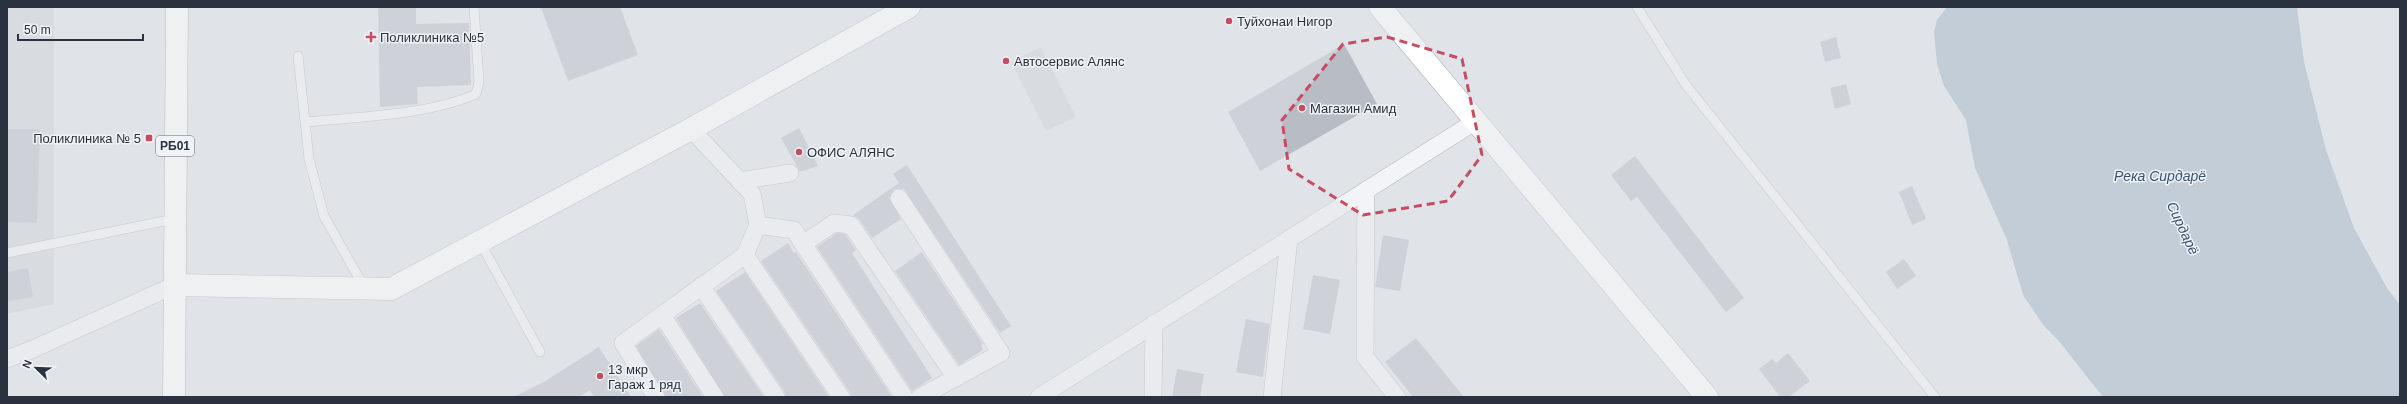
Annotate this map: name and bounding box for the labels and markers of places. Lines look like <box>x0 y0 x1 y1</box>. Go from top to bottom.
place label: Туйхонаи Нигор <box>1237 14 1332 29</box>
marker: Туйхонаи Нигор <box>1224 16 1234 26</box>
place label: Поликлиника №5 <box>380 30 484 45</box>
marker: Поликлиника №5 <box>365 31 377 43</box>
place label: Автосервис Алянс <box>1014 54 1125 69</box>
marker: Автосервис Алянс <box>1001 56 1011 66</box>
place label: Магазин Амид <box>1310 101 1397 116</box>
marker: Магазин Амид <box>1297 103 1307 113</box>
place label: Поликлиника № 5 <box>33 131 141 146</box>
marker: Поликлиника № 5 <box>144 133 154 143</box>
place label: ОФИС АЛЯНС <box>807 145 895 160</box>
marker: ОФИС АЛЯНС <box>794 147 804 157</box>
place label: 13 мкр Гараж 1 ряд <box>608 362 681 392</box>
marker: 13 мкр Гараж 1 ряд <box>595 371 605 381</box>

